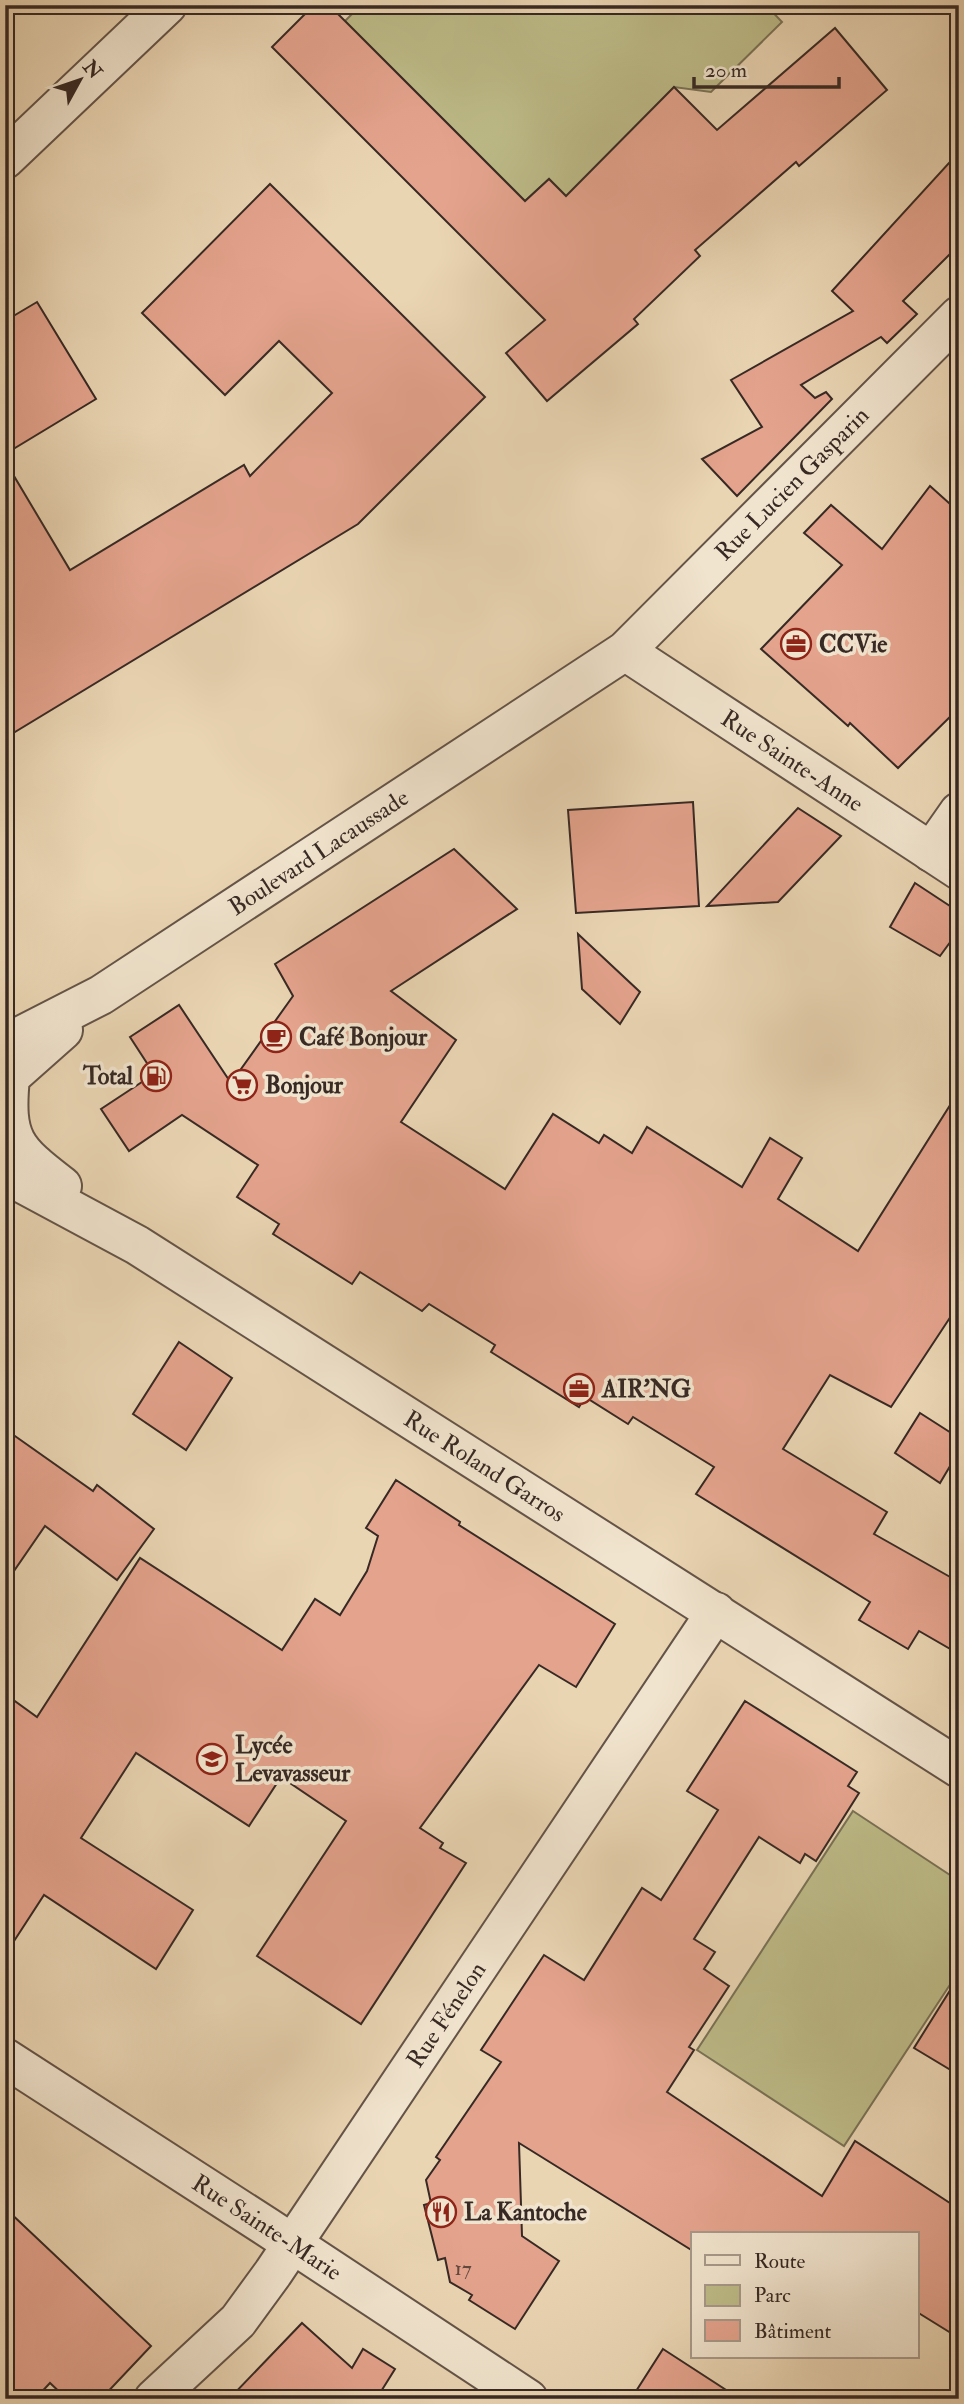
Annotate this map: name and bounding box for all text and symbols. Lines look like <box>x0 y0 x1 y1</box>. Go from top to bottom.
north arrow <box>46 46 116 116</box>
scale bar <box>694 46 840 90</box>
text: N <box>77 55 108 85</box>
text: 20 m <box>705 57 747 84</box>
street label: Rue Lucien Gasparin <box>708 400 876 567</box>
office icon: CCVie <box>779 627 813 661</box>
place label: CCVie <box>819 629 887 660</box>
street label: Rue Sainte-Anne <box>715 703 869 819</box>
street label: Boulevard Lacaussade <box>223 782 414 923</box>
cafe icon: Café Bonjour <box>259 1020 293 1054</box>
place label: Café Bonjour <box>299 1022 428 1053</box>
fuel station icon: Total <box>139 1059 173 1093</box>
place label: Total <box>82 1061 134 1092</box>
supermarket icon: Bonjour <box>225 1068 259 1102</box>
place label: Bonjour <box>265 1070 344 1101</box>
office icon: AIR'NG <box>562 1372 596 1406</box>
place label: AIR'NG <box>601 1374 691 1405</box>
street label: Rue Roland Garros <box>398 1403 571 1529</box>
place label: Lycée Levavasseur <box>235 1730 351 1789</box>
school or university icon: Lycée Levavasseur <box>195 1742 229 1776</box>
street label: Rue Fénelon <box>399 1956 493 2074</box>
street label: Rue Sainte-Marie <box>186 2167 348 2288</box>
restaurant icon: La Kantoche <box>424 2195 458 2229</box>
place label: La Kantoche <box>464 2197 587 2228</box>
legend <box>691 2232 918 2358</box>
text: Route <box>754 2248 806 2275</box>
house number: 17 <box>454 2255 472 2282</box>
text: Parc <box>754 2282 791 2309</box>
text: Bâtiment <box>754 2318 831 2345</box>

